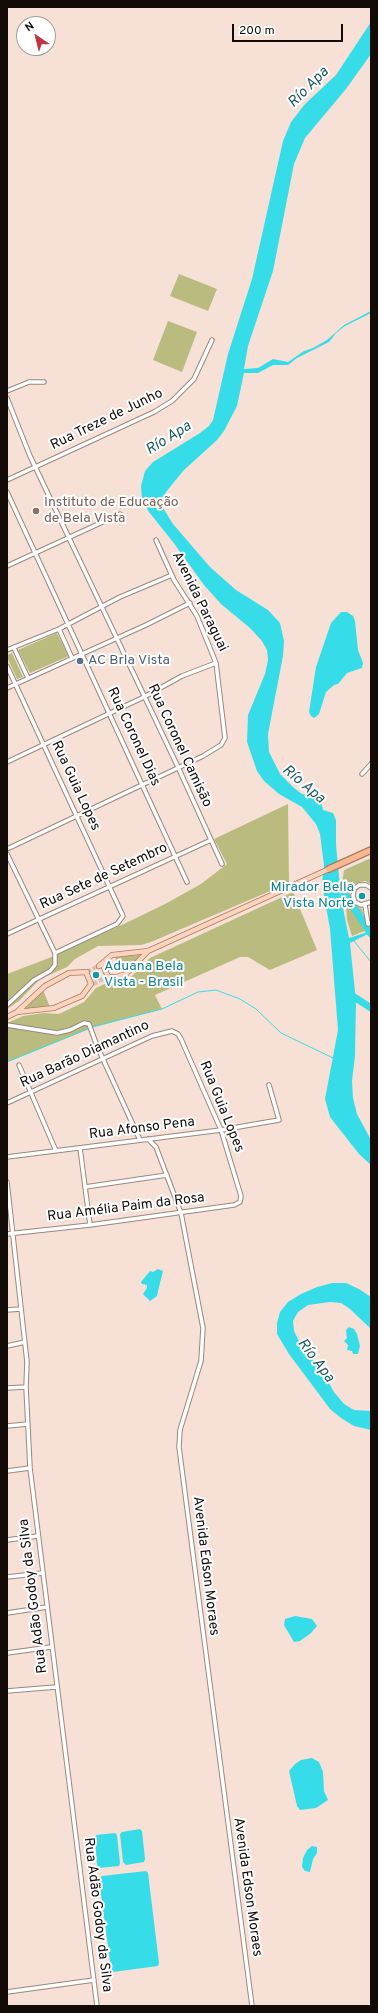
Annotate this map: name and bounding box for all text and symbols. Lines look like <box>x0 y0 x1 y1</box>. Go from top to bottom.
north arrow <box>16 16 56 56</box>
scale bar <box>234 16 345 42</box>
text: N <box>22 19 37 35</box>
text: 200 m <box>239 23 275 39</box>
water label: Río Apa <box>285 64 333 112</box>
street label: Rua Treze de Junho <box>48 385 166 455</box>
water label: Río Apa <box>143 418 195 460</box>
place label: Instituto de Educação de Bela Vista <box>44 495 179 528</box>
marker: Instituto de Educação de Bela Vista <box>31 506 41 516</box>
street label: Avenida Paraguai <box>168 549 230 655</box>
place label: AC Brla Vista <box>88 653 170 669</box>
marker: AC Brla Vista <box>75 656 85 666</box>
street label: Rua Coronel Camisão <box>143 682 215 810</box>
street label: Rua Coronel Dias <box>103 685 163 789</box>
street label: Rua Guia Lopes <box>47 738 103 834</box>
water label: Río Apa <box>278 762 328 808</box>
street label: Rua Sete de Setembro <box>38 840 170 914</box>
place label: Mirador Bella Vista Norte <box>271 880 354 912</box>
marker: Mirador Bella Vista Norte <box>357 891 367 901</box>
place label: Aduana Bela Vista - Brasil <box>104 959 183 992</box>
marker: Aduana Bela Vista - Brasil <box>91 970 101 980</box>
street label: Rua Barão Diamantino <box>18 1018 152 1092</box>
street label: Rua Guia Lopes <box>195 1059 247 1155</box>
street label: Rua Afonso Pena <box>88 1114 196 1144</box>
street label: Rua Amélia Paim da Rosa <box>46 1190 206 1226</box>
water label: Río Apa <box>293 1335 337 1387</box>
street label: Avenida Edson Moraes <box>188 1495 222 1637</box>
street label: Rua Adão Godoy da Silva <box>16 1518 52 1674</box>
street label: Avenida Edson Moraes <box>229 1816 265 1958</box>
street label: Rua Adão Godoy da Silva <box>79 1837 115 1993</box>

